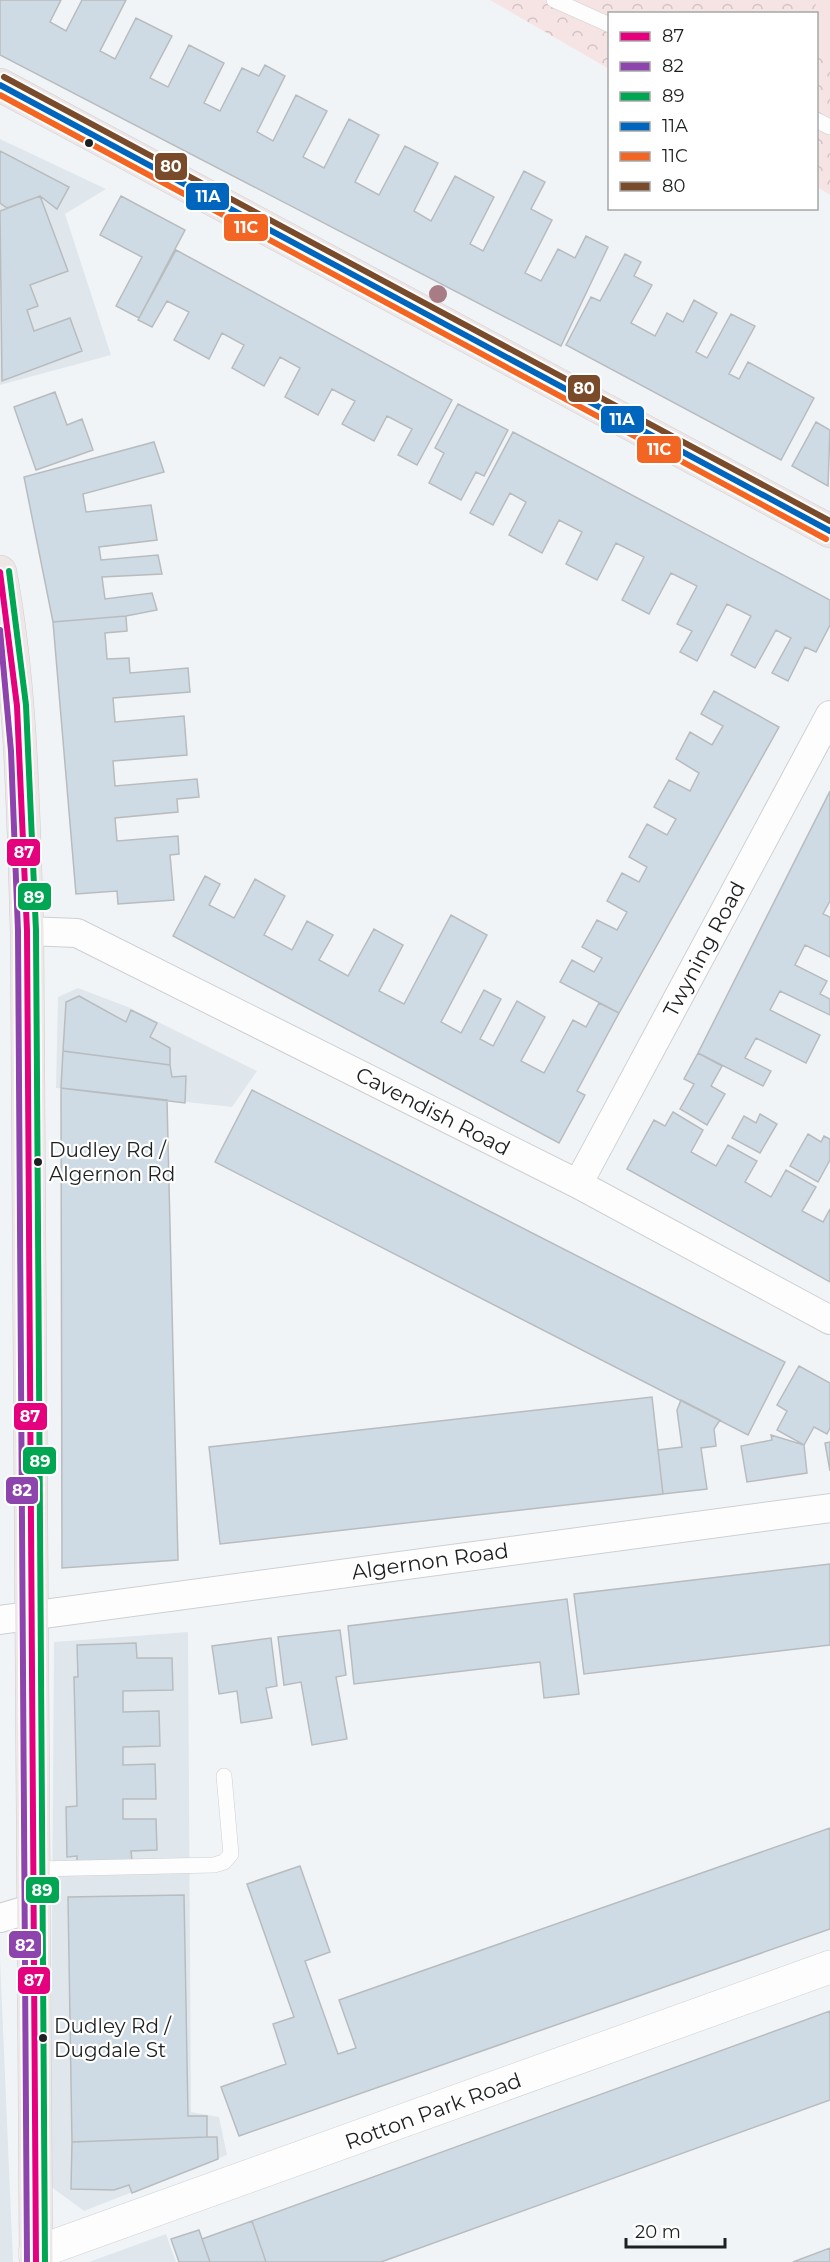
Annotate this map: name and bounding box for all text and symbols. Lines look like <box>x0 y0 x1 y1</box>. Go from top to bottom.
legend <box>608 12 818 210</box>
text: 87 <box>662 25 684 47</box>
text: 82 <box>662 55 684 77</box>
text: 89 <box>662 85 684 107</box>
text: 11A <box>662 115 688 137</box>
unlabelled marker <box>83 137 95 149</box>
text: 11C <box>662 145 688 167</box>
line badge: 80 <box>154 152 188 181</box>
text: 80 <box>160 157 182 176</box>
text: 80 <box>662 175 685 197</box>
line badge: 11A <box>185 182 230 211</box>
text: 11A <box>196 187 221 206</box>
line badge: 11C <box>223 213 269 242</box>
text: 11C <box>234 218 258 237</box>
line badge: 80 <box>567 374 601 403</box>
text: 80 <box>573 379 595 398</box>
line badge: 11A <box>600 405 645 434</box>
text: 11A <box>610 410 635 429</box>
line badge: 11C <box>636 435 682 464</box>
text: 11C <box>647 440 671 459</box>
line badge: 87 <box>6 838 41 867</box>
text: 87 <box>14 843 34 862</box>
street label: Twyning Road <box>658 877 750 1021</box>
line badge: 89 <box>17 882 52 911</box>
text: 89 <box>24 888 44 907</box>
street label: Cavendish Road <box>352 1061 514 1161</box>
place label: Dudley Rd / Algernon Rd <box>49 1138 175 1186</box>
marker: Dudley Rd / Algernon Rd <box>32 1156 44 1168</box>
line badge: 87 <box>13 1402 48 1431</box>
text: 87 <box>20 1407 40 1426</box>
line badge: 89 <box>22 1446 57 1475</box>
text: 89 <box>30 1452 50 1471</box>
line badge: 82 <box>5 1476 39 1505</box>
text: 82 <box>12 1481 32 1500</box>
street label: Algernon Road <box>350 1538 510 1584</box>
line badge: 89 <box>25 1876 60 1904</box>
text: 89 <box>32 1881 52 1900</box>
line badge: 82 <box>8 1930 42 1959</box>
text: 82 <box>15 1936 35 1955</box>
line badge: 87 <box>17 1966 51 1995</box>
text: 87 <box>24 1971 44 1990</box>
place label: Dudley Rd / Dugdale St <box>54 2014 172 2062</box>
marker: Dudley Rd / Dugdale St <box>37 2032 49 2044</box>
street label: Rotton Park Road <box>341 2067 525 2155</box>
scale bar <box>626 2211 725 2249</box>
text: 20 m <box>635 2221 681 2243</box>

